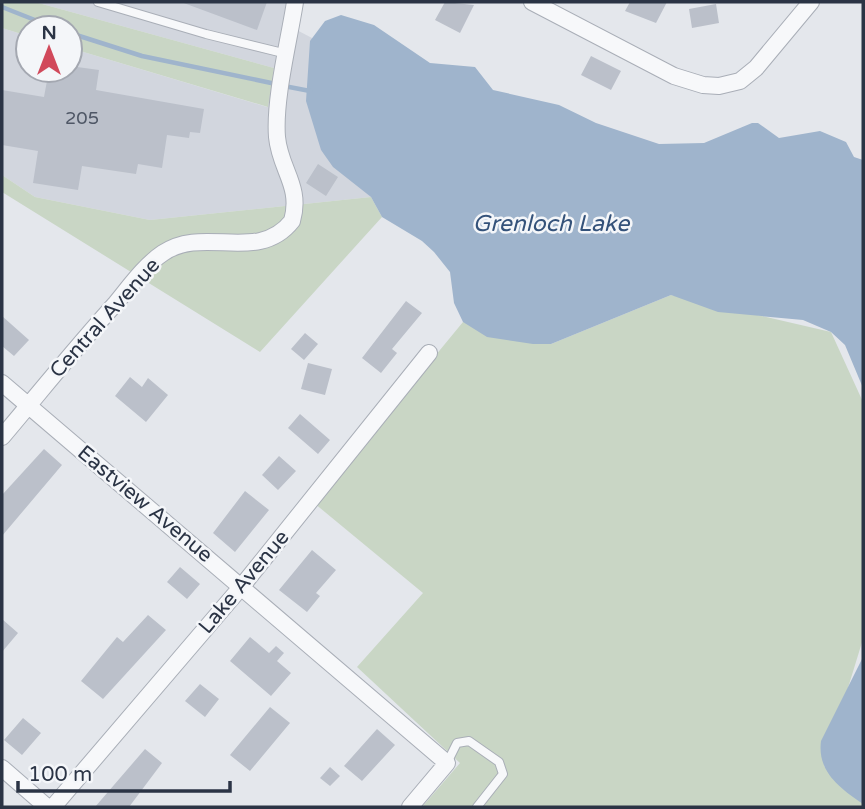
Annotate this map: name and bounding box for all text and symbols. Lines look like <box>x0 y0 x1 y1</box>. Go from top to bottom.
north arrow <box>14 14 84 84</box>
text: N <box>41 22 57 44</box>
house number: 205 <box>65 107 99 129</box>
water label: Grenloch Lake <box>473 210 631 238</box>
street label: Central Avenue <box>45 253 165 383</box>
street label: Eastview Avenue <box>72 440 218 568</box>
street label: Lake Avenue <box>193 525 295 639</box>
scale bar <box>18 750 229 794</box>
text: 100 m <box>28 762 92 787</box>

